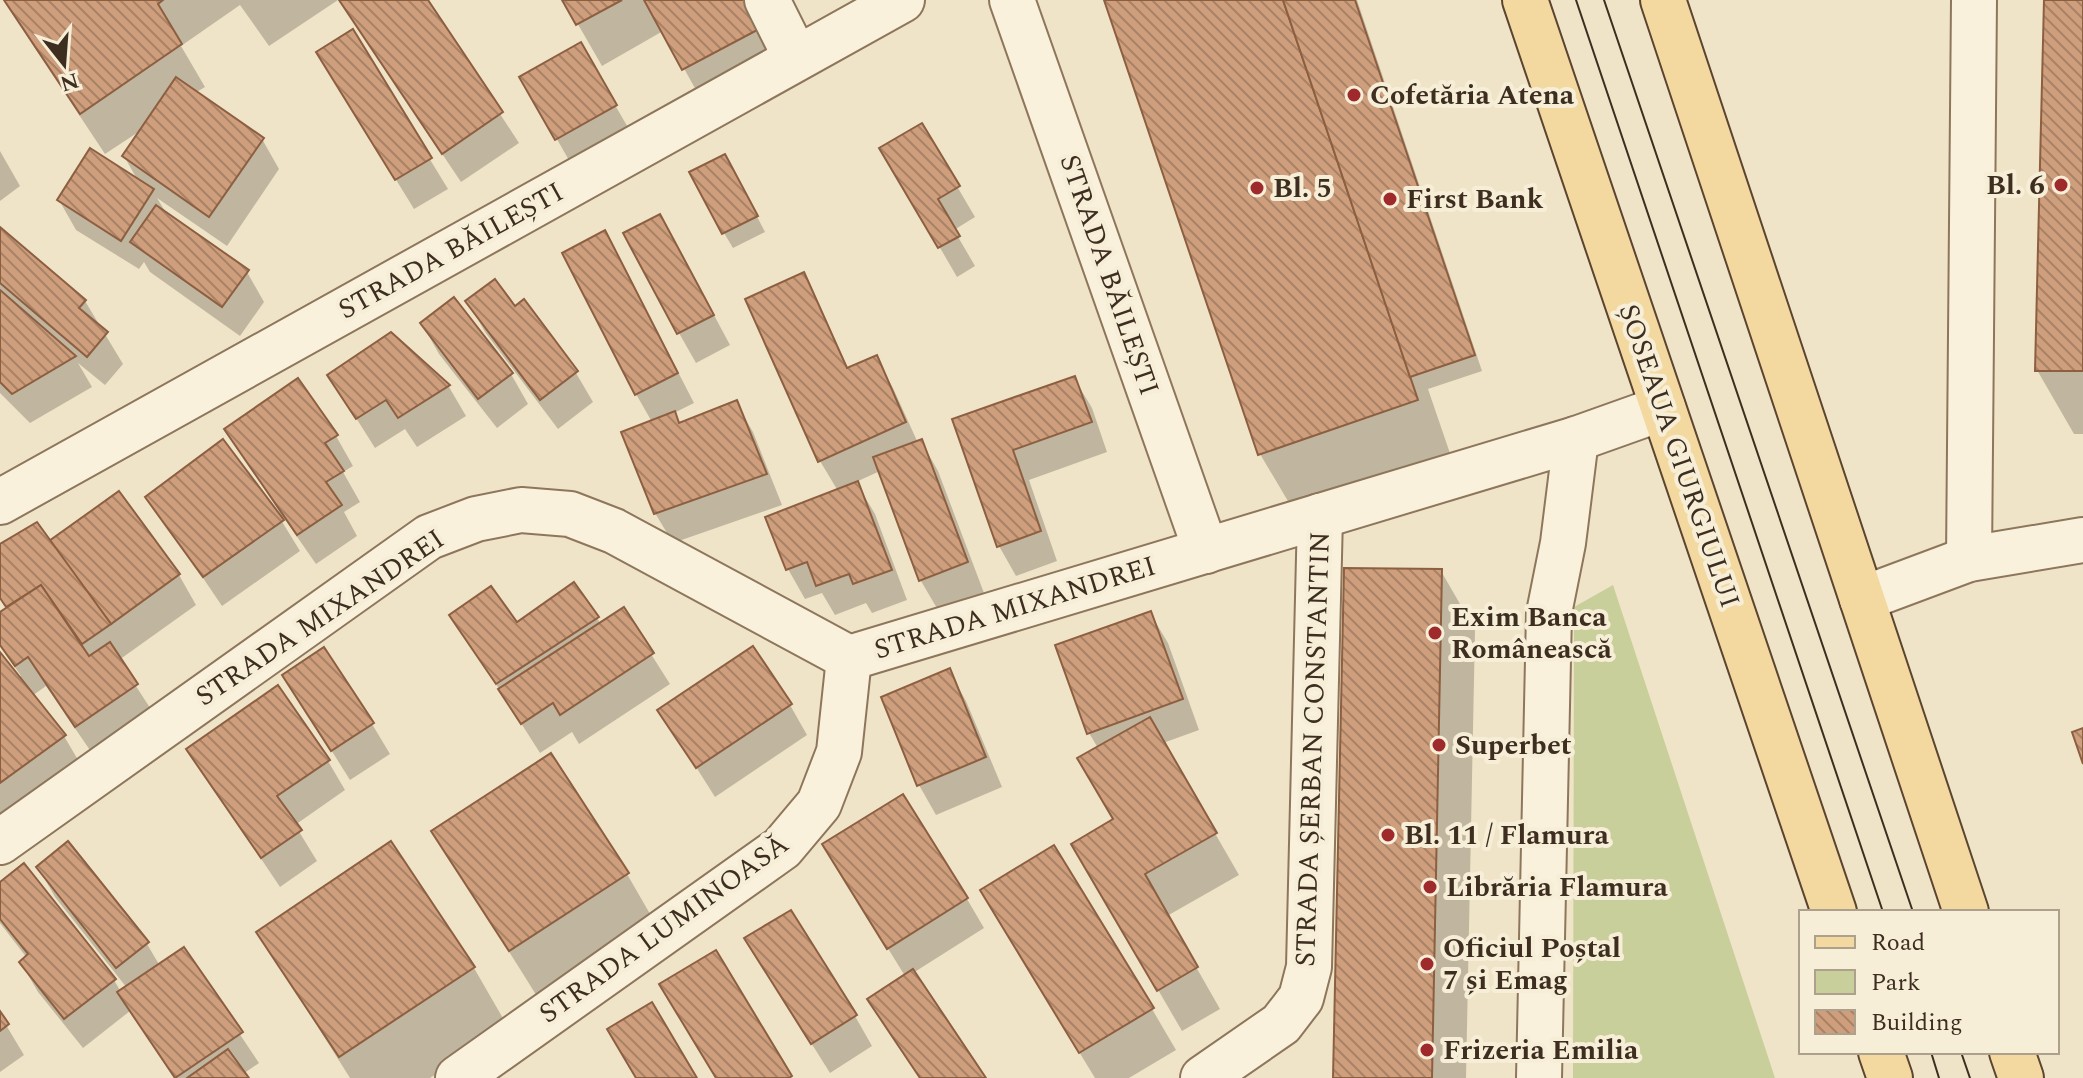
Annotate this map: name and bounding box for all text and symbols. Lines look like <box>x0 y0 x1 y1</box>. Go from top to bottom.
north arrow <box>24 24 104 104</box>
text: N <box>56 63 83 100</box>
place label: Cofetăria Atena <box>1370 74 1575 117</box>
marker: Cofetăria Atena <box>1345 86 1363 104</box>
street label: STRADA BĂILEȘTI <box>1048 149 1170 401</box>
place label: Bl. 6 <box>1986 164 2045 207</box>
place label: Bl. 5 <box>1273 167 1332 210</box>
street label: STRADA BĂILEȘTI <box>330 171 572 331</box>
marker: Bl. 6 <box>2052 176 2070 194</box>
place label: First Bank <box>1406 178 1544 221</box>
marker: Bl. 5 <box>1248 179 1266 197</box>
marker: First Bank <box>1381 190 1399 208</box>
street label: ȘOSEAUA GIURGIULUI <box>1607 298 1751 614</box>
street label: STRADA MIXANDREI <box>187 518 453 718</box>
street label: STRADA ȘERBAN CONSTANTIN <box>1284 531 1342 967</box>
street label: STRADA MIXANDREI <box>869 545 1161 671</box>
place label: Exim Banca Românească <box>1451 596 1613 671</box>
marker: Exim Banca Românească <box>1426 624 1444 642</box>
place label: Superbet <box>1455 724 1572 767</box>
marker: Superbet <box>1430 736 1448 754</box>
place label: Bl. 11 / Flamura <box>1404 814 1609 857</box>
street label: STRADA LUMINOASĂ <box>530 823 798 1035</box>
marker: Bl. 11 / Flamura <box>1379 826 1397 844</box>
place label: Librăria Flamura <box>1446 866 1669 909</box>
marker: Librăria Flamura <box>1421 878 1439 896</box>
legend <box>1799 910 2059 1054</box>
text: Road <box>1871 925 1925 961</box>
place label: Oficiul Poștal 7 și Emag <box>1443 927 1621 1002</box>
marker: Oficiul Poștal 7 și Emag <box>1418 955 1436 973</box>
text: Park <box>1871 965 1921 1001</box>
text: Building <box>1871 1005 1963 1041</box>
place label: Frizeria Emilia <box>1443 1029 1639 1072</box>
marker: Frizeria Emilia <box>1418 1041 1436 1059</box>

